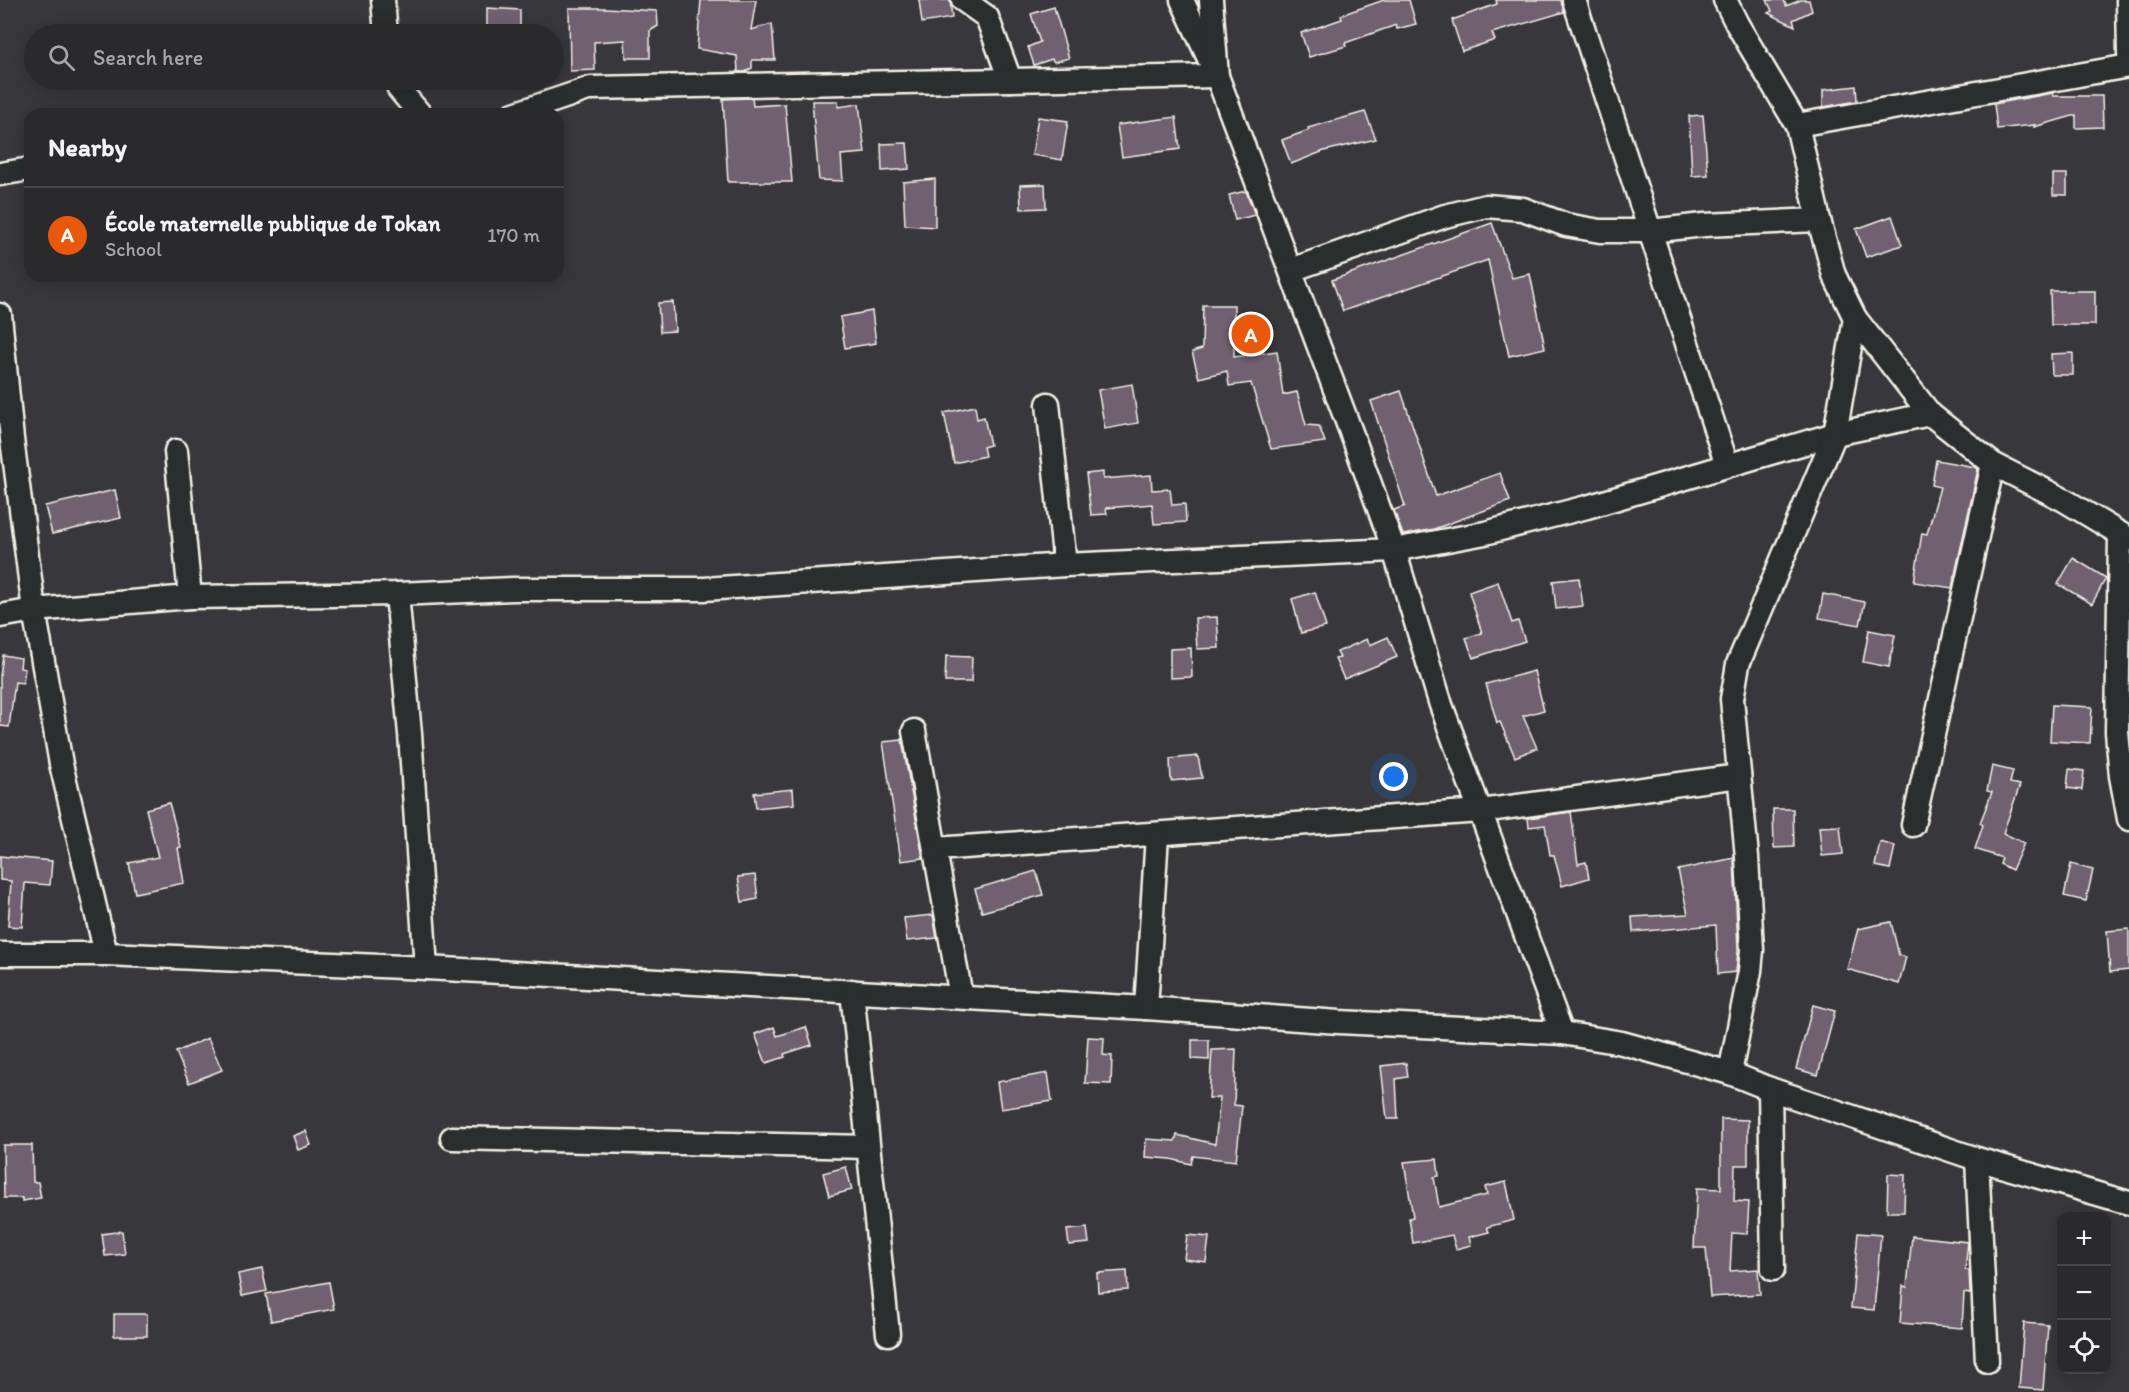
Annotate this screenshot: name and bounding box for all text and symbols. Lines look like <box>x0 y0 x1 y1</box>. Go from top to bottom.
search box <box>24 24 564 90</box>
icon: search <box>45 41 78 74</box>
text: Search here <box>93 44 203 71</box>
text: Nearby <box>48 131 127 163</box>
text: École maternelle publique de Tokan <box>105 210 441 237</box>
text: A <box>61 223 74 247</box>
text: 170 m <box>487 223 540 247</box>
text: School <box>105 237 162 261</box>
pin: A <box>1232 312 1270 356</box>
your location <box>1379 762 1408 791</box>
map controls <box>2057 1212 2111 1374</box>
button: + <box>2057 1212 2111 1266</box>
button: − <box>2057 1266 2111 1320</box>
button: locate <box>2057 1320 2111 1374</box>

